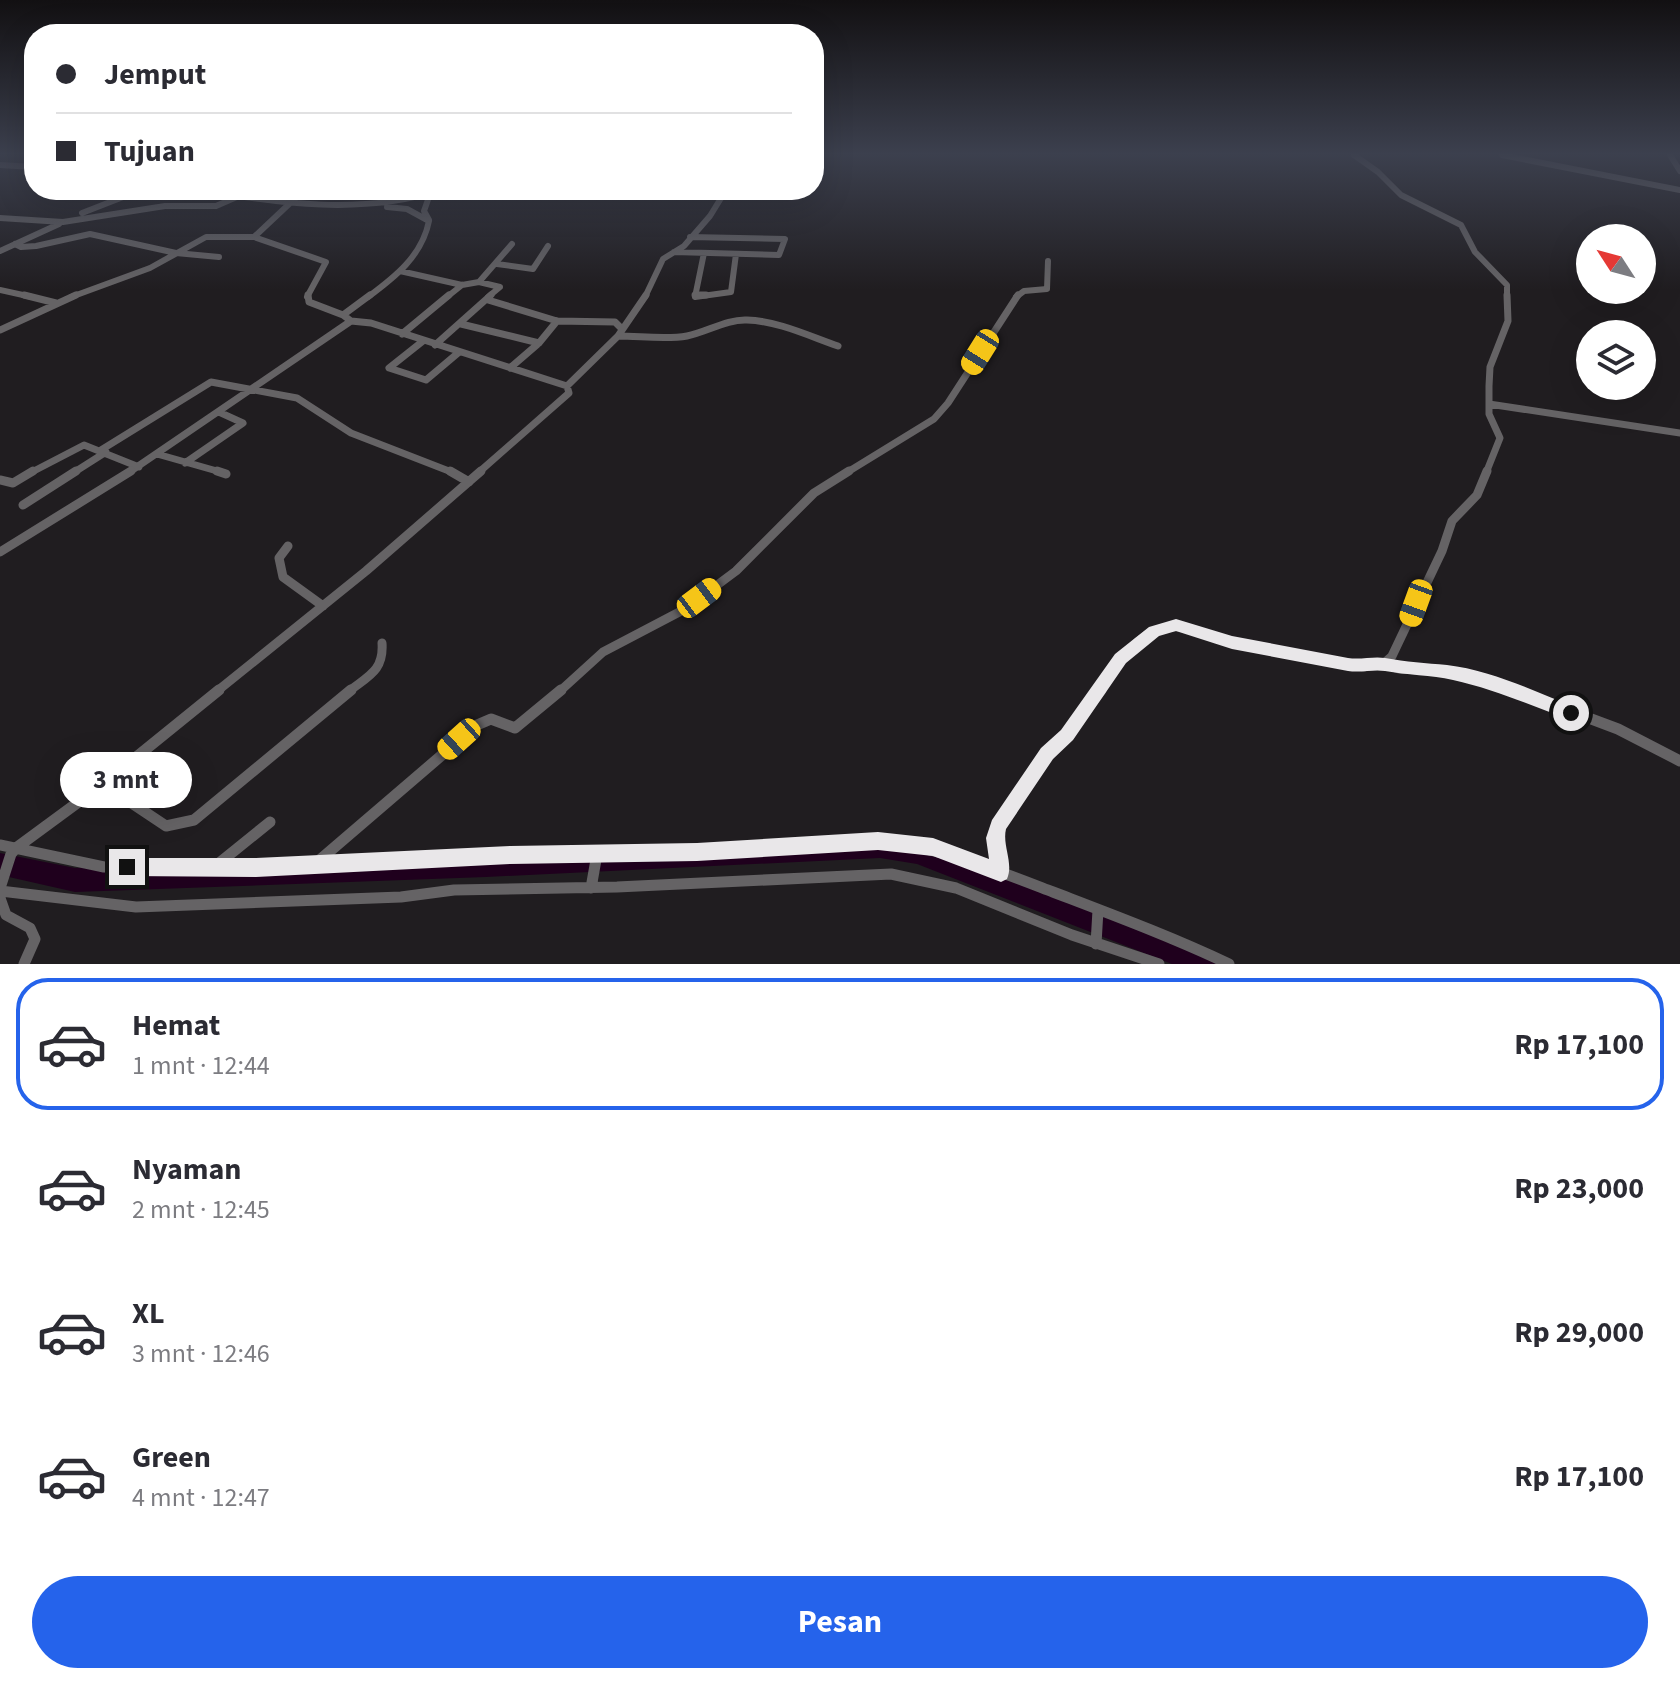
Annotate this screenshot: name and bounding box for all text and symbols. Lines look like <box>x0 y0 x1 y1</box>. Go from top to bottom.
text: Jemput <box>104 53 206 96</box>
text: Tujuan <box>104 130 195 173</box>
north arrow <box>1576 224 1656 304</box>
map controls <box>1576 224 1656 400</box>
button: layers <box>1576 320 1656 400</box>
car <box>957 325 1003 379</box>
car <box>673 574 725 622</box>
car <box>1397 576 1435 630</box>
route start <box>1553 695 1589 731</box>
car <box>433 714 485 764</box>
callout: 3 mnt <box>61 751 193 807</box>
text: 3 mnt <box>93 761 159 798</box>
route end <box>109 849 145 885</box>
text: Hemat <box>132 1004 220 1047</box>
icon: car <box>36 1008 108 1080</box>
text: Rp 17,100 <box>1514 1023 1644 1066</box>
text: 1 mnt · 12:44 <box>132 1047 270 1084</box>
text: Nyaman <box>132 1148 241 1191</box>
icon: car <box>36 1152 108 1224</box>
text: Rp 23,000 <box>1514 1167 1644 1210</box>
text: 2 mnt · 12:45 <box>132 1191 270 1228</box>
text: XL <box>132 1292 165 1335</box>
icon: car <box>36 1296 108 1368</box>
text: Rp 29,000 <box>1514 1311 1644 1354</box>
text: 3 mnt · 12:46 <box>132 1335 270 1372</box>
text: Green <box>132 1436 211 1479</box>
icon: car <box>36 1440 108 1512</box>
text: Rp 17,100 <box>1514 1455 1644 1498</box>
text: 4 mnt · 12:47 <box>132 1479 270 1516</box>
button: Pesan <box>32 1576 1648 1668</box>

